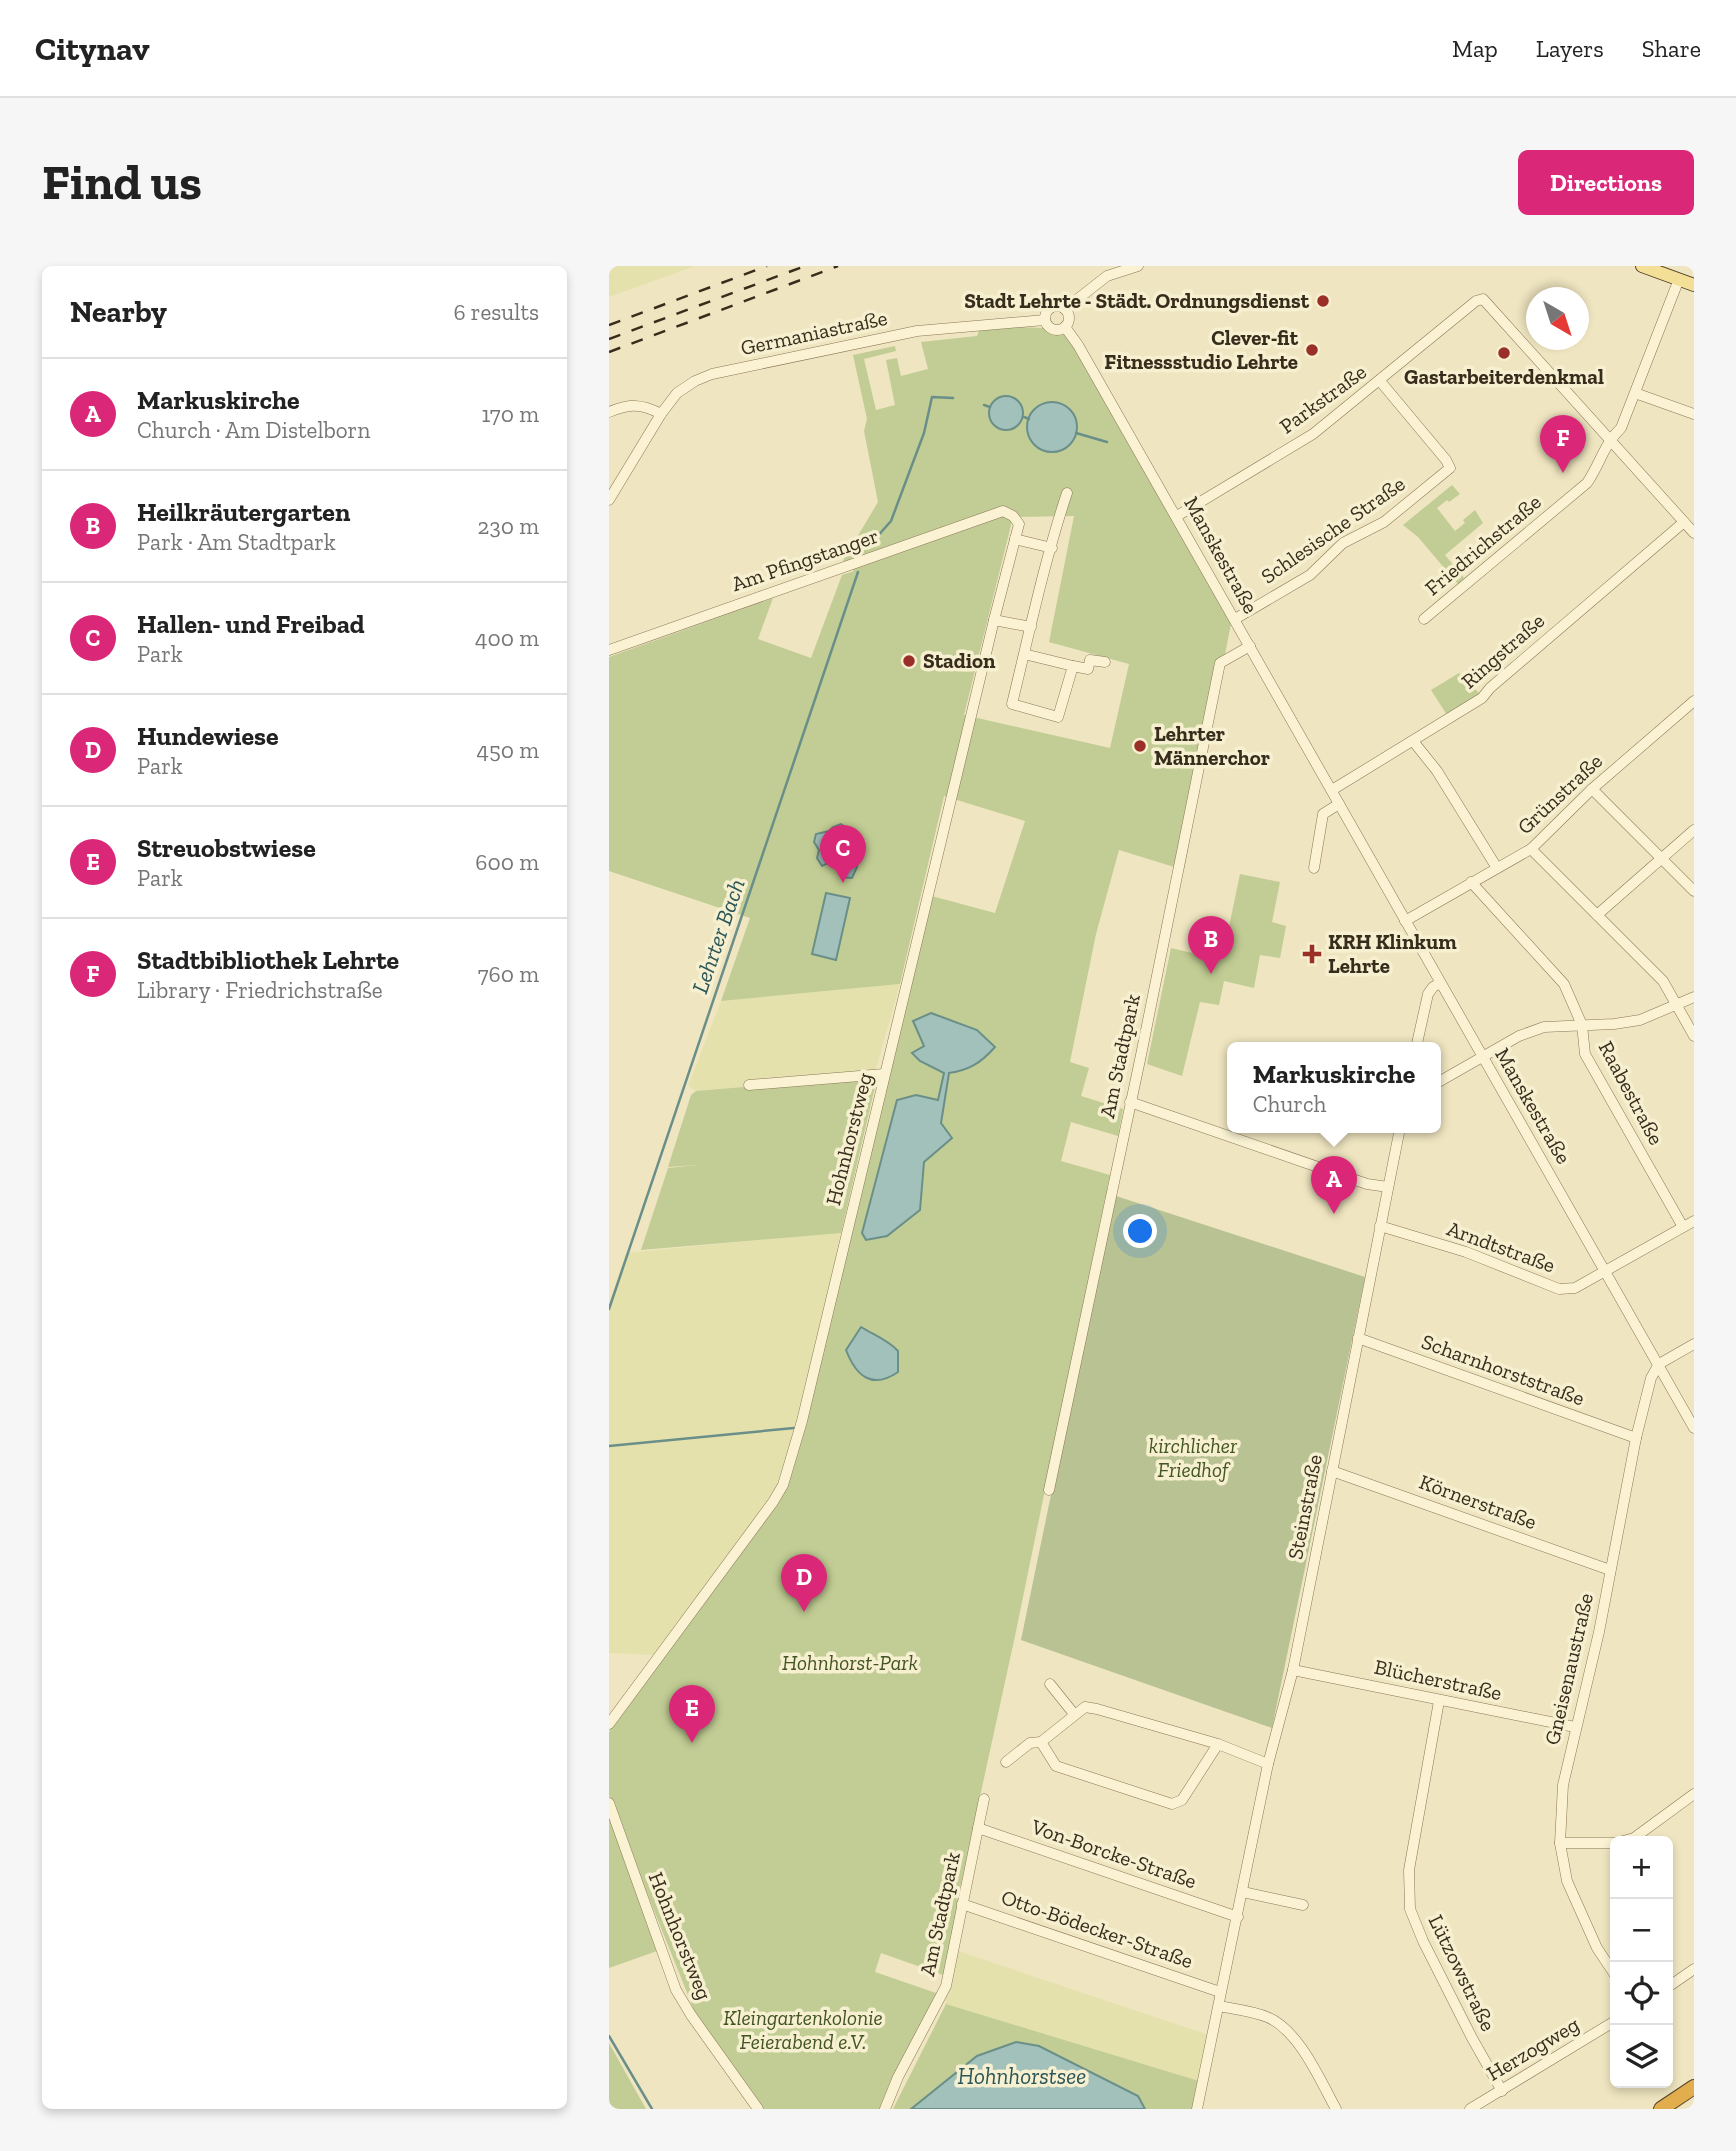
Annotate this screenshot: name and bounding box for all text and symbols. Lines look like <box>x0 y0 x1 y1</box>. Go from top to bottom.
text: Citynav <box>35 29 150 68</box>
text: Map <box>1452 34 1498 63</box>
text: Layers <box>1536 34 1604 63</box>
text: Share <box>1642 34 1701 63</box>
button: Directions <box>1518 150 1694 215</box>
text: Find us <box>42 153 202 212</box>
north arrow <box>1526 287 1589 350</box>
place label: Stadt Lehrte - Städt. Ordnungsdienst <box>964 288 1310 313</box>
marker: Stadt Lehrte - Städt. Ordnungsdienst <box>1315 293 1331 309</box>
text: Nearby <box>70 294 167 330</box>
text: 6 results <box>453 298 539 326</box>
street label: Germaniastraße <box>738 305 890 360</box>
place label: Clever-fit Fitnessstudio Lehrte <box>1104 325 1299 374</box>
marker: Clever-fit Fitnessstudio Lehrte <box>1304 342 1320 358</box>
marker: Gastarbeiterdenkmal <box>1496 345 1512 361</box>
street label: Parkstraße <box>1274 359 1371 438</box>
place label: Gastarbeiterdenkmal <box>1404 364 1604 389</box>
text: Markuskirche <box>137 384 300 416</box>
text: A <box>85 400 101 428</box>
text: 170 m <box>481 400 539 428</box>
pin: F <box>1540 415 1586 473</box>
text: Church · Am Distelborn <box>137 416 370 444</box>
street label: Schlesische Straße <box>1256 471 1410 589</box>
street label: Friedrichstraße <box>1420 489 1546 600</box>
street label: Manskestraße <box>1179 492 1264 618</box>
text: Heilkräutergarten <box>137 496 350 528</box>
text: B <box>86 512 100 540</box>
text: 230 m <box>478 512 539 540</box>
street label: Am Pfingstanger <box>728 523 881 596</box>
text: Park · Am Stadtpark <box>137 528 336 556</box>
text: Hallen- und Freibad <box>137 608 365 640</box>
street label: Ringstraße <box>1456 608 1549 693</box>
text: C <box>86 624 100 652</box>
text: 400 m <box>475 624 539 652</box>
text: Park <box>137 640 183 668</box>
place label: Stadion <box>923 648 996 673</box>
marker: Stadion <box>901 653 917 669</box>
text: Hundewiese <box>137 720 279 752</box>
place label: Lehrter Männerchor <box>1154 721 1270 770</box>
text: D <box>85 736 101 764</box>
text: 450 m <box>477 736 539 764</box>
marker: Lehrter Männerchor <box>1132 738 1148 754</box>
street label: Grünstraße <box>1512 748 1607 839</box>
text: Park <box>137 752 183 780</box>
pin: C <box>820 825 866 883</box>
text: Streuobstwiese <box>137 832 316 864</box>
text: E <box>86 848 100 876</box>
text: 600 m <box>475 848 539 876</box>
text: Park <box>137 864 183 892</box>
water label: Lehrter Bach <box>685 875 751 997</box>
pin: B <box>1188 916 1234 974</box>
place label: KRH Klinkum Lehrte <box>1328 929 1457 978</box>
text: Stadtbibliothek Lehrte <box>137 944 399 976</box>
marker: KRH Klinkum Lehrte <box>1302 944 1322 964</box>
text: F <box>86 960 100 988</box>
text: 760 m <box>478 960 539 988</box>
text: Library · Friedrichstraße <box>137 976 383 1004</box>
street label: Am Stadtpark <box>1094 991 1145 1120</box>
street label: Raabestraße <box>1594 1037 1669 1149</box>
popup <box>1227 1042 1441 1133</box>
street label: Manskestraße <box>1490 1043 1577 1168</box>
text: Markuskirche <box>1253 1058 1415 1090</box>
street label: Hohnhorstweg <box>820 1070 877 1208</box>
text: Church <box>1253 1090 1326 1118</box>
pin: A <box>1311 1156 1357 1214</box>
your location <box>1123 1214 1157 1248</box>
street label: Arndtstraße <box>1444 1215 1559 1278</box>
street label: Scharnhorststraße <box>1418 1328 1588 1411</box>
park label: kirchlicher Friedhof <box>1149 1433 1238 1482</box>
street label: Steinstraße <box>1282 1452 1327 1561</box>
street label: Körnerstraße <box>1416 1469 1540 1534</box>
pin: D <box>781 1554 827 1612</box>
street label: Gneisenaustraße <box>1539 1591 1598 1747</box>
park label: Hohnhorst-Park <box>782 1650 918 1675</box>
street label: Blücherstraße <box>1372 1654 1504 1705</box>
pin: E <box>669 1685 715 1743</box>
street label: Von-Borcke-Straße <box>1027 1813 1200 1894</box>
map controls <box>1610 1836 1673 2088</box>
button: + <box>1610 1836 1673 1899</box>
street label: Am Stadtpark <box>914 1849 965 1978</box>
street label: Hohnhorstweg <box>643 1868 718 2004</box>
street label: Otto-Bödecker-Straße <box>998 1884 1196 1973</box>
button: − <box>1610 1899 1673 1962</box>
street label: Lützowstraße <box>1423 1910 1501 2035</box>
button: locate <box>1610 1962 1673 2025</box>
park label: Kleingartenkolonie Feierabend e.V. <box>723 2005 883 2054</box>
street label: Herzogweg <box>1482 2011 1584 2086</box>
button: layers <box>1610 2025 1673 2088</box>
water label: Hohnhorstsee <box>958 2062 1086 2090</box>

